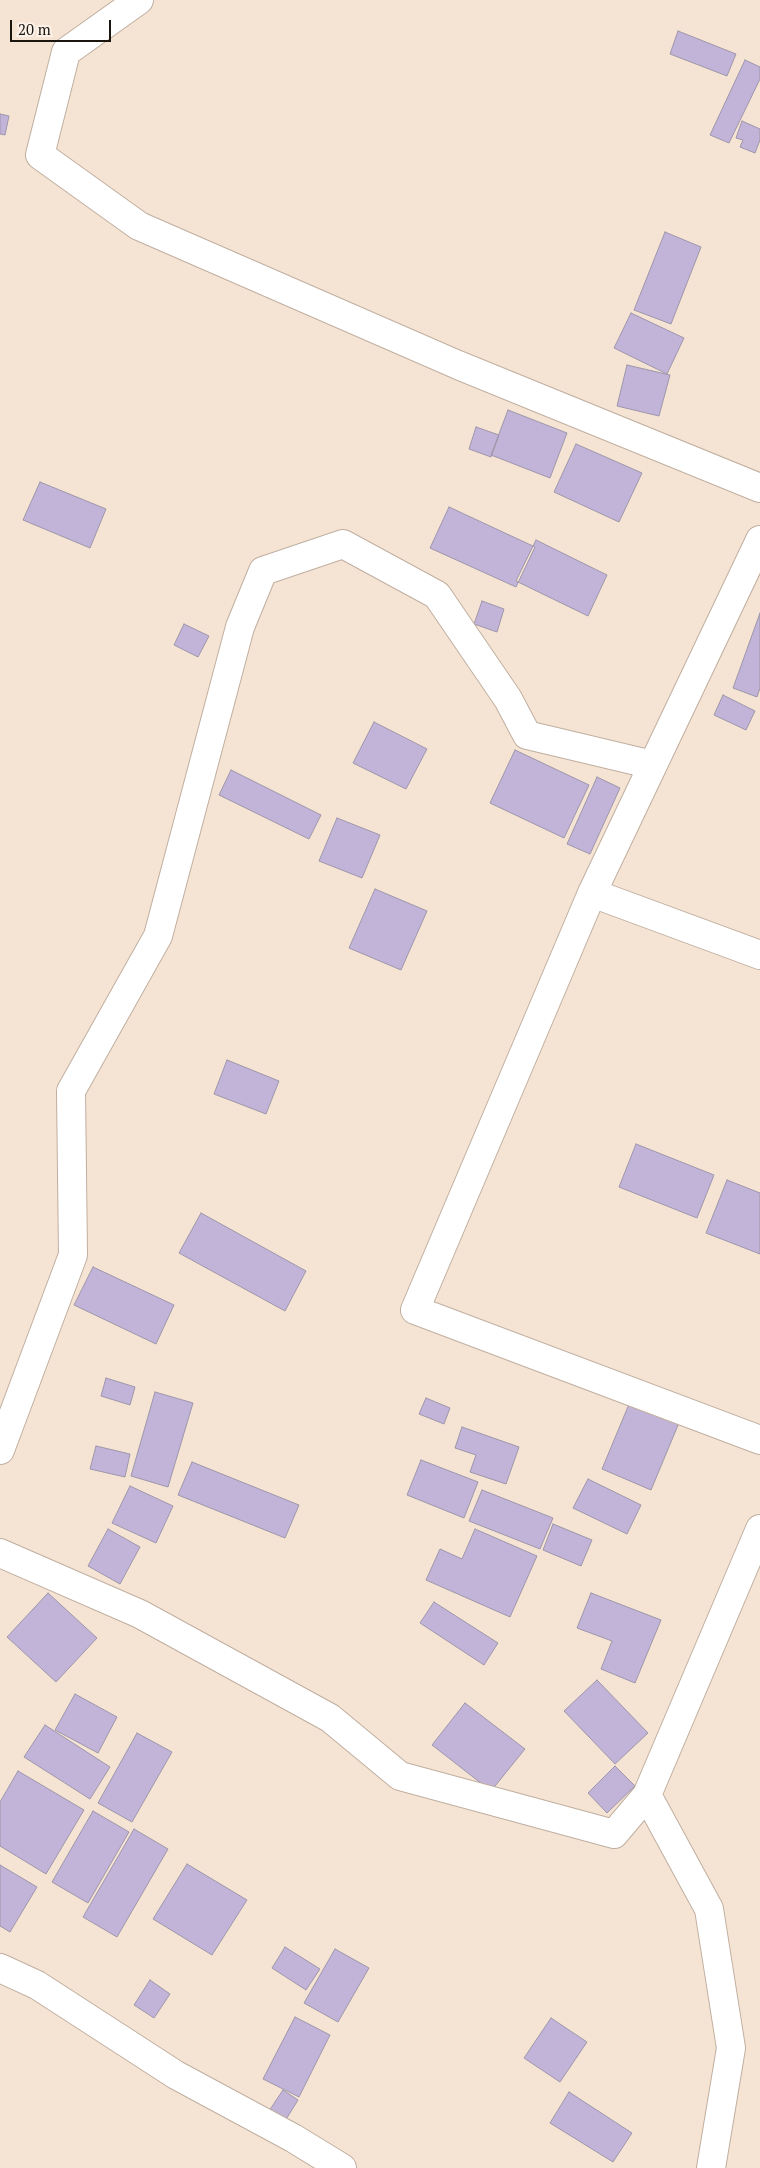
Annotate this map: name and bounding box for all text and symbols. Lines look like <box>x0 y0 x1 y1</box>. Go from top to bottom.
scale bar <box>12 10 114 42</box>
text: 20 m <box>18 19 51 39</box>

